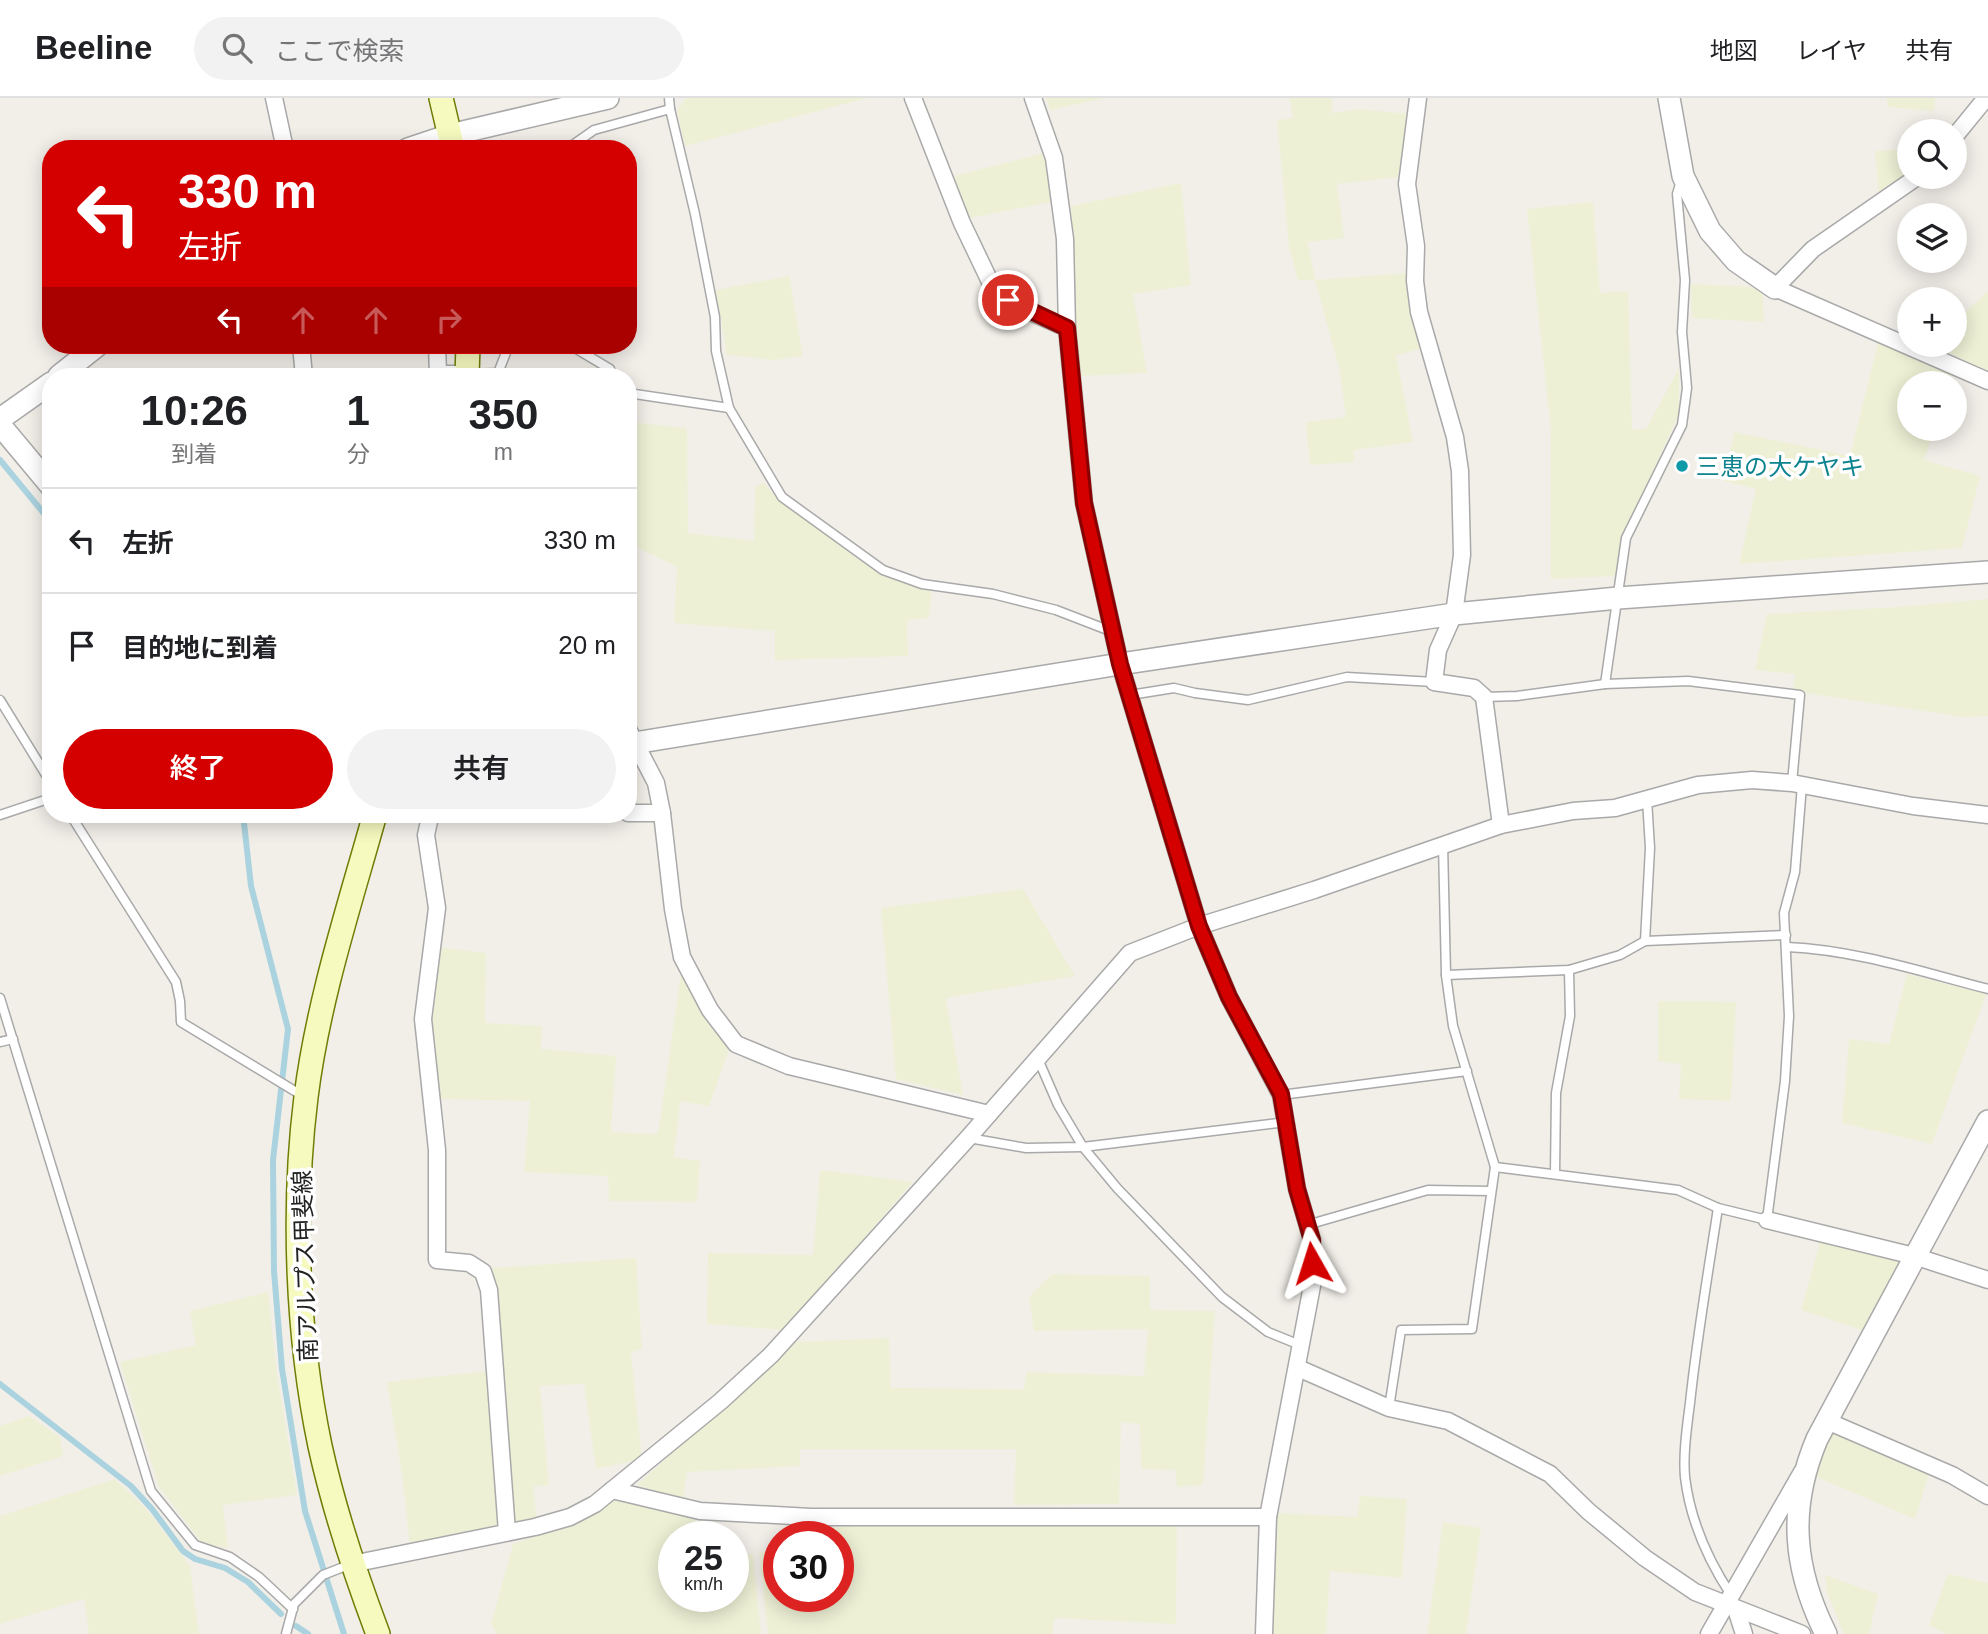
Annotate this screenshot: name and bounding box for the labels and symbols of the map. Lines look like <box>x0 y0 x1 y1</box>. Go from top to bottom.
pin <box>978 270 1038 330</box>
place label: 三恵の大ケヤキ <box>1696 453 1864 480</box>
marker: 三恵の大ケヤキ <box>1674 458 1690 474</box>
street label: 南アルプス甲斐線 <box>288 1170 322 1362</box>
position arrow <box>1275 1226 1349 1300</box>
speed limit sign: 30 <box>763 1521 854 1612</box>

